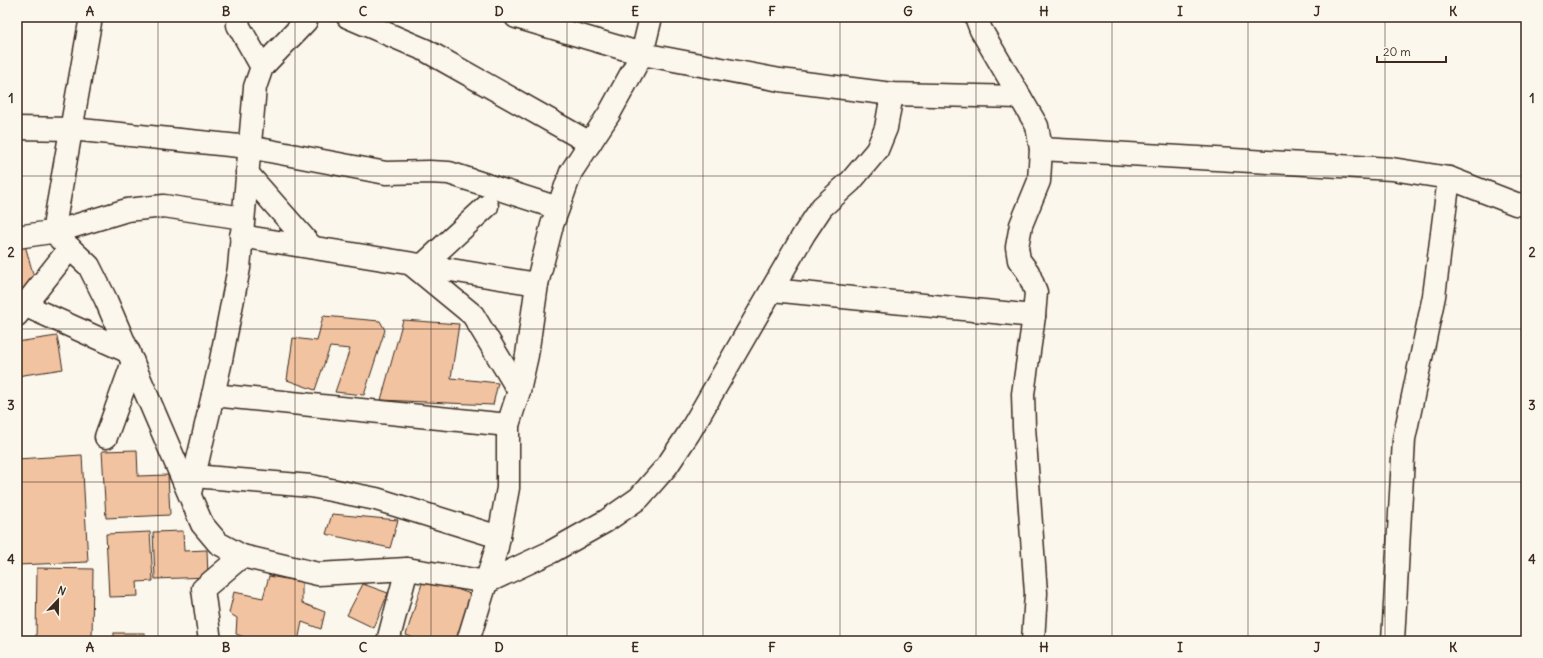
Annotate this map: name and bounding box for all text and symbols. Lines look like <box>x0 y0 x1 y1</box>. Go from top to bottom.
text: A <box>86 3 95 20</box>
text: B <box>222 3 231 20</box>
text: C <box>359 3 368 20</box>
text: D <box>494 3 504 20</box>
text: E <box>631 3 639 20</box>
text: F <box>768 3 776 20</box>
text: G <box>903 3 913 20</box>
text: H <box>1039 3 1049 20</box>
text: I <box>1177 3 1183 20</box>
text: J <box>1314 3 1321 20</box>
text: K <box>1449 3 1458 20</box>
scale bar <box>1377 38 1446 64</box>
text: 20 m <box>1383 44 1411 59</box>
text: 1 <box>8 90 14 107</box>
text: 1 <box>1529 90 1535 107</box>
text: 2 <box>7 244 15 261</box>
text: 2 <box>1528 244 1536 261</box>
text: 3 <box>7 397 15 414</box>
text: 3 <box>1528 397 1536 414</box>
text: 4 <box>7 551 15 568</box>
text: 4 <box>1528 551 1536 568</box>
north arrow <box>38 580 78 620</box>
text: N <box>56 583 68 599</box>
text: A <box>86 639 95 656</box>
text: B <box>222 639 231 656</box>
text: C <box>359 639 368 656</box>
text: D <box>494 639 504 656</box>
text: E <box>631 639 639 656</box>
text: F <box>768 639 776 656</box>
text: G <box>903 639 913 656</box>
text: H <box>1039 639 1049 656</box>
text: I <box>1177 639 1183 656</box>
text: J <box>1314 639 1321 656</box>
text: K <box>1449 639 1458 656</box>

